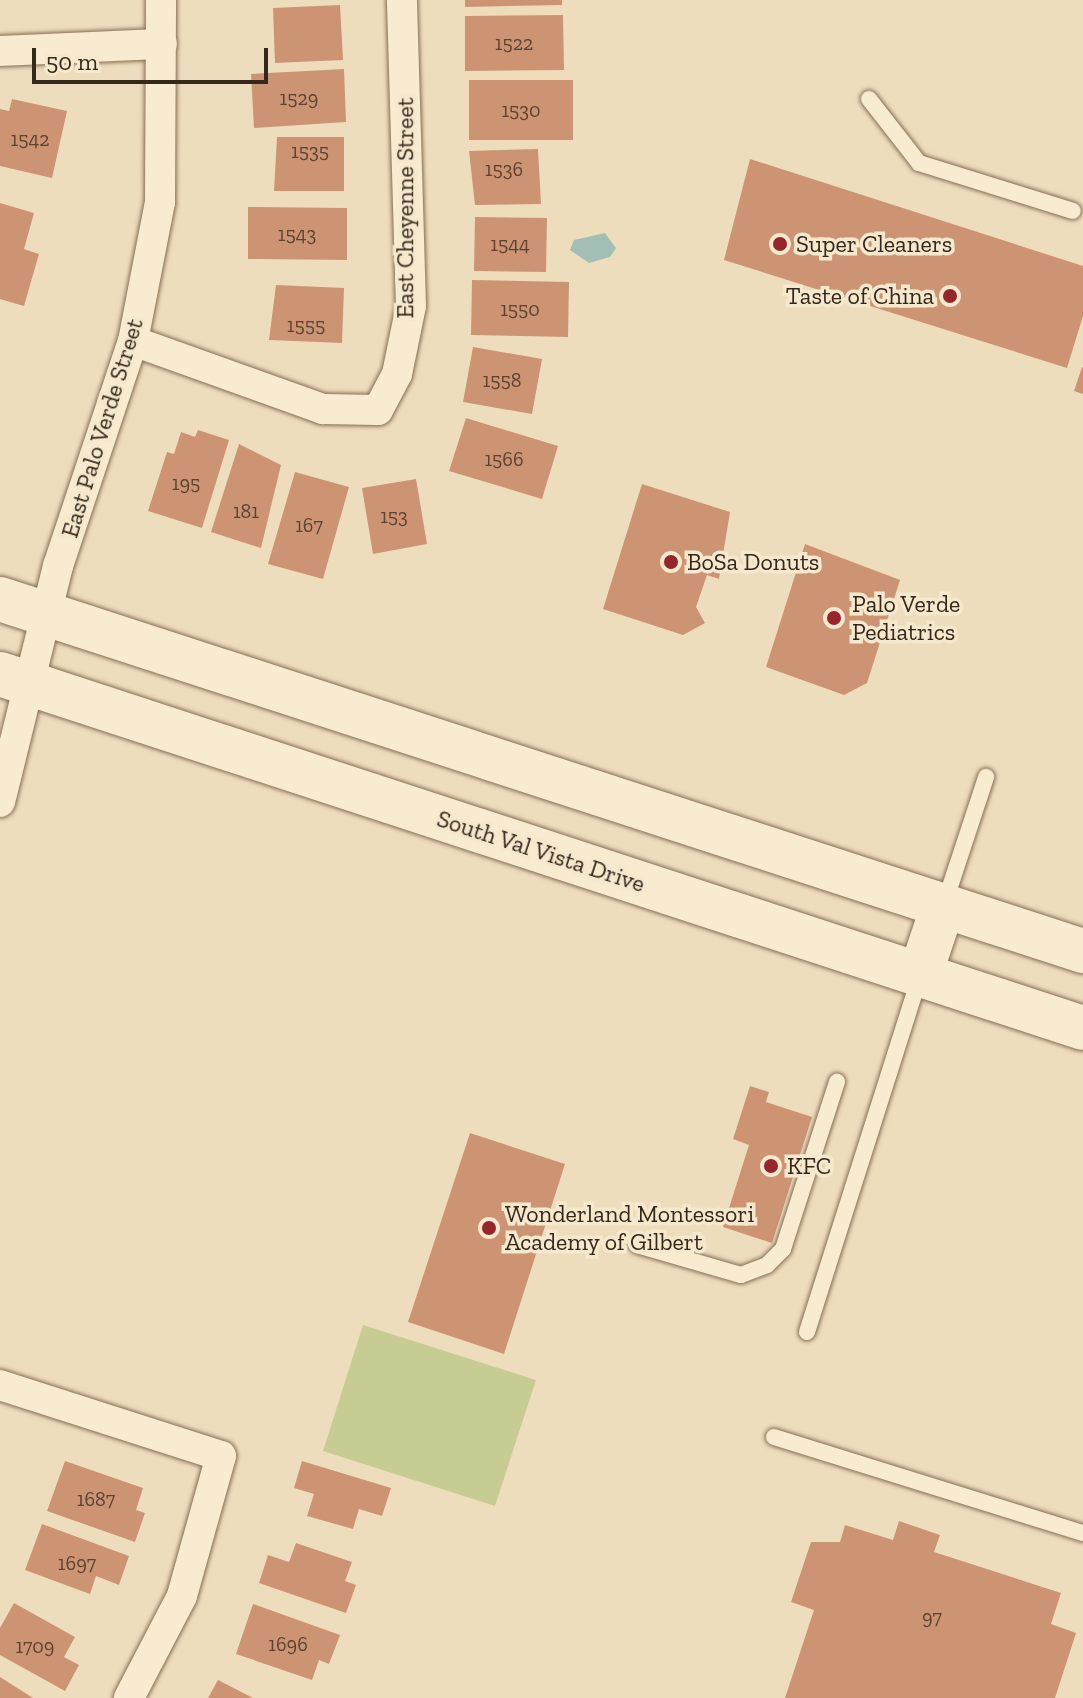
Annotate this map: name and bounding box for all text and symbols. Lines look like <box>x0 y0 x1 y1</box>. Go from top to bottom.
house number: 1522 <box>495 31 533 55</box>
scale bar <box>36 32 272 82</box>
text: 50 m <box>46 47 98 76</box>
house number: 1529 <box>280 86 318 110</box>
street label: East Cheyenne Street <box>391 97 419 319</box>
house number: 1530 <box>501 98 541 122</box>
house number: 1542 <box>10 127 50 151</box>
house number: 1535 <box>291 139 329 163</box>
house number: 1536 <box>485 157 523 181</box>
house number: 1543 <box>278 222 316 246</box>
place label: Super Cleaners <box>796 230 953 258</box>
house number: 1544 <box>490 232 530 256</box>
marker: Super Cleaners <box>771 235 789 253</box>
place label: Taste of China <box>786 282 934 310</box>
marker: Taste of China <box>941 287 959 305</box>
house number: 1550 <box>500 297 540 321</box>
house number: 1555 <box>287 313 325 337</box>
street label: East Palo Verde Street <box>55 315 149 541</box>
house number: 1558 <box>483 368 521 392</box>
house number: 1566 <box>484 447 524 471</box>
house number: 195 <box>172 471 200 495</box>
house number: 181 <box>233 499 259 523</box>
house number: 153 <box>380 504 408 528</box>
house number: 167 <box>295 513 323 537</box>
place label: BoSa Donuts <box>687 548 819 576</box>
marker: BoSa Donuts <box>662 553 680 571</box>
place label: Palo Verde Pediatrics <box>852 590 961 646</box>
marker: Palo Verde Pediatrics <box>823 607 845 629</box>
street label: South Val Vista Drive <box>433 804 649 898</box>
place label: KFC <box>787 1152 831 1180</box>
marker: KFC <box>762 1157 780 1175</box>
place label: Wonderland Montessori Academy of Gilbert <box>505 1200 754 1256</box>
marker: Wonderland Montessori Academy of Gilbert <box>480 1219 498 1237</box>
house number: 1687 <box>77 1487 115 1511</box>
house number: 1697 <box>58 1551 96 1575</box>
house number: 97 <box>922 1605 942 1629</box>
house number: 1696 <box>268 1632 308 1656</box>
house number: 1709 <box>16 1634 54 1658</box>

